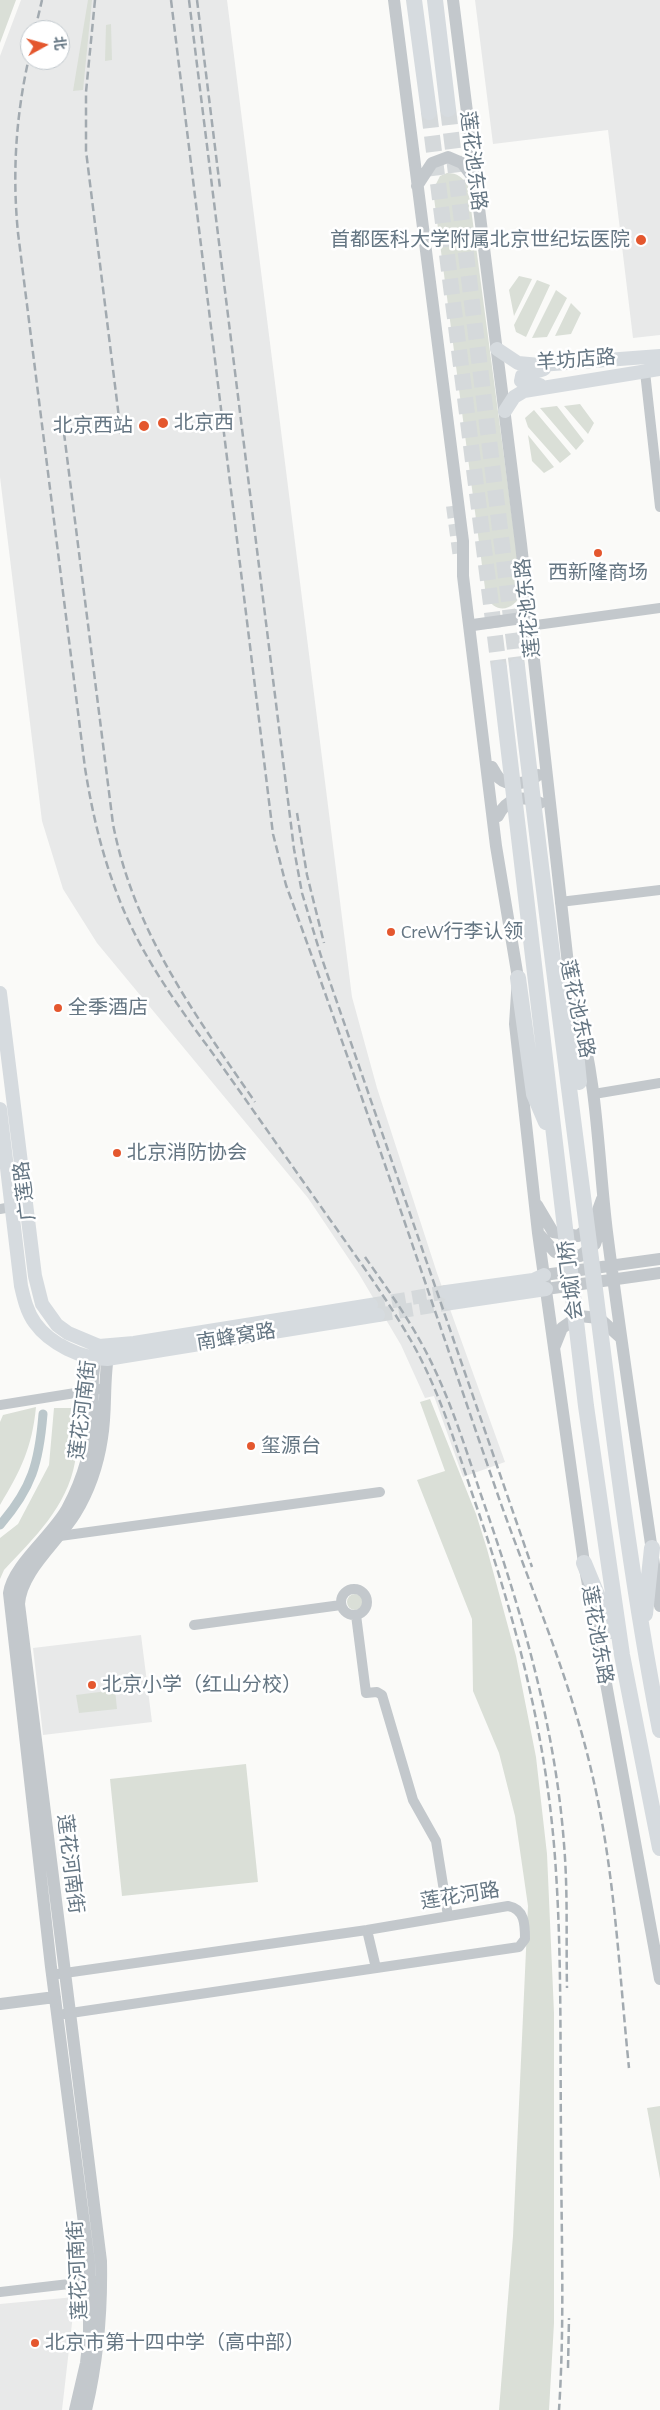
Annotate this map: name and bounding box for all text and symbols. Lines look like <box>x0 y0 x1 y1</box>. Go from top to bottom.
north arrow <box>20 20 70 70</box>
text: 北 <box>51 35 67 51</box>
street label: 莲花池东路 <box>455 110 491 212</box>
place label: 首都医科大学附属北京世纪坛医院 <box>330 228 630 252</box>
marker: 首都医科大学附属北京世纪坛医院 <box>634 233 648 247</box>
street label: 羊坊店路 <box>535 345 617 375</box>
place label: 北京西 <box>174 411 234 435</box>
place label: 北京西站 <box>53 414 133 438</box>
marker: 北京西 <box>156 416 170 430</box>
marker: 北京西站 <box>137 419 151 433</box>
marker: 西新隆商场 <box>592 547 604 559</box>
street label: 莲花池东路 <box>511 557 545 659</box>
place label: 西新隆商场 <box>548 561 648 585</box>
place label: CreW行李认领 <box>401 920 524 944</box>
marker: CreW行李认领 <box>385 926 397 938</box>
street label: 莲花池东路 <box>555 958 599 1060</box>
place label: 全季酒店 <box>68 996 148 1020</box>
marker: 全季酒店 <box>52 1002 64 1014</box>
place label: 北京消防协会 <box>127 1141 247 1165</box>
marker: 北京消防协会 <box>111 1147 123 1159</box>
street label: 广莲路 <box>9 1160 41 1222</box>
street label: 会城门桥 <box>554 1239 588 1321</box>
street label: 南蜂窝路 <box>195 1319 277 1355</box>
street label: 莲花河南街 <box>65 1359 101 1461</box>
place label: 玺源台 <box>261 1434 321 1458</box>
marker: 玺源台 <box>245 1440 257 1452</box>
street label: 莲花池东路 <box>576 1584 618 1686</box>
place label: 北京小学（红山分校） <box>102 1673 302 1697</box>
marker: 北京小学（红山分校） <box>86 1679 98 1691</box>
street label: 莲花河南街 <box>52 1813 88 1915</box>
street label: 莲花河路 <box>419 1878 501 1914</box>
street label: 莲花河南街 <box>63 2219 93 2321</box>
place label: 北京市第十四中学（高中部） <box>45 2331 305 2355</box>
marker: 北京市第十四中学（高中部） <box>29 2337 41 2349</box>

